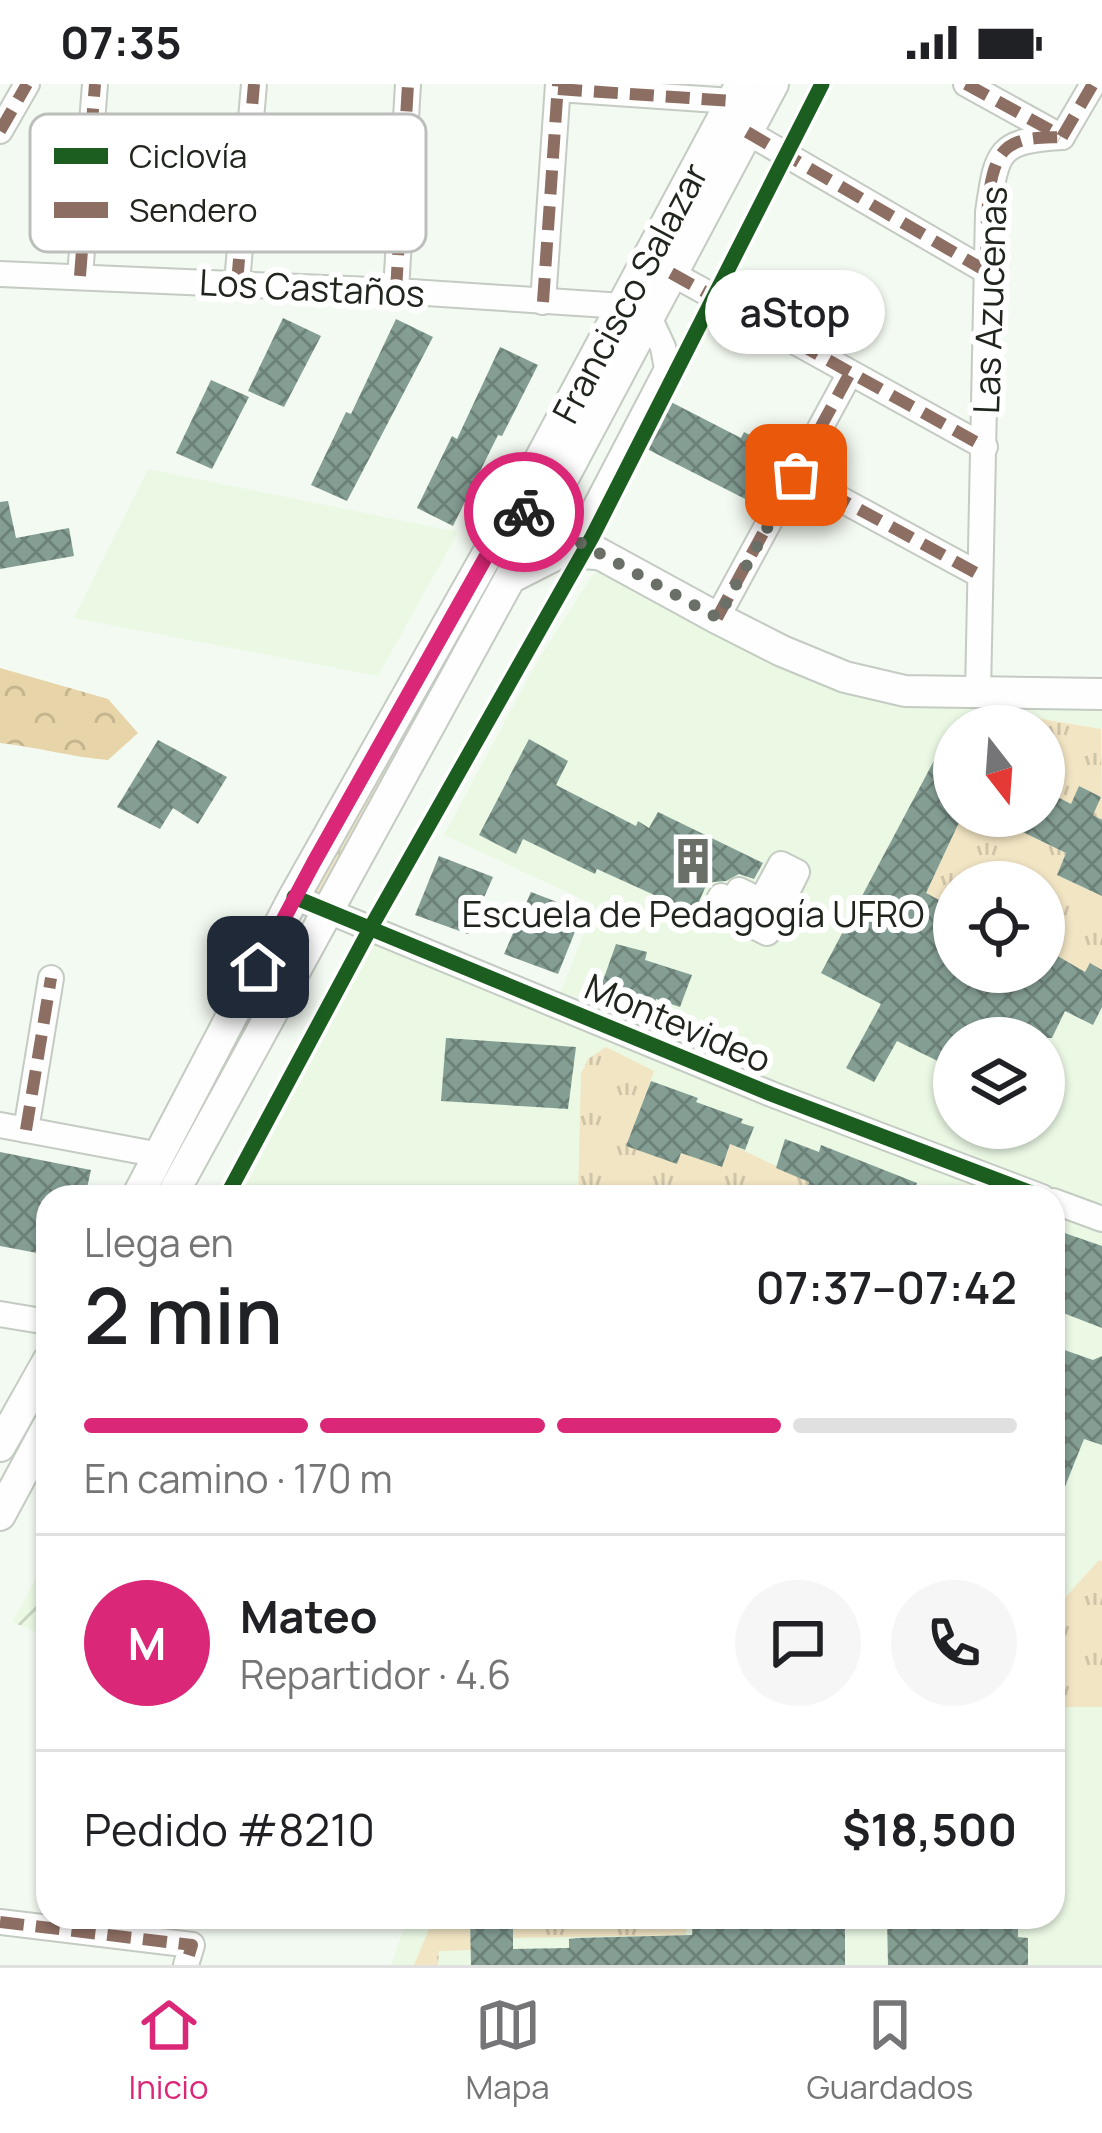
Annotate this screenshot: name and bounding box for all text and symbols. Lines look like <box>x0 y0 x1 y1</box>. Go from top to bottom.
text: 07:35 <box>60 11 182 73</box>
legend <box>30 114 426 252</box>
text: Ciclovía <box>129 133 247 178</box>
street label: Francisco Salazar <box>540 154 719 431</box>
street label: Las Azucenas <box>961 185 1018 415</box>
text: Sendero <box>129 187 258 232</box>
street label: Los Castaños <box>198 257 426 318</box>
callout: aStop <box>706 271 886 355</box>
text: aStop <box>740 285 850 339</box>
pin <box>745 424 847 526</box>
icon: bag <box>763 442 829 508</box>
courier <box>464 452 584 572</box>
icon: bike <box>491 479 557 545</box>
north arrow <box>933 705 1065 837</box>
map controls <box>933 705 1065 1149</box>
building icon: Escuela de Pedagogía UFRO <box>668 836 718 886</box>
button: locate <box>933 861 1065 993</box>
place label: Escuela de Pedagogía UFRO <box>462 889 924 938</box>
pin <box>207 916 309 1018</box>
icon: home <box>225 934 291 1000</box>
street label: Montevideo <box>578 961 779 1084</box>
button: layers <box>933 1017 1065 1149</box>
text: Llega en <box>84 1215 234 1269</box>
text: 07:37–07:42 <box>756 1256 1017 1318</box>
text: 2 min <box>84 1261 283 1367</box>
text: En camino · 170 m <box>84 1451 392 1505</box>
button: chat <box>735 1580 861 1706</box>
button: phone <box>891 1580 1017 1706</box>
text: Mateo <box>240 1585 378 1647</box>
text: M <box>128 1612 166 1674</box>
text: Repartidor · 4.6 <box>240 1647 511 1701</box>
text: Pedido #8210 <box>84 1798 375 1860</box>
text: $18,500 <box>842 1798 1017 1860</box>
tab: Inicio <box>129 1992 209 2109</box>
tab: Mapa <box>466 1992 550 2109</box>
tab: Guardados <box>807 1992 973 2109</box>

